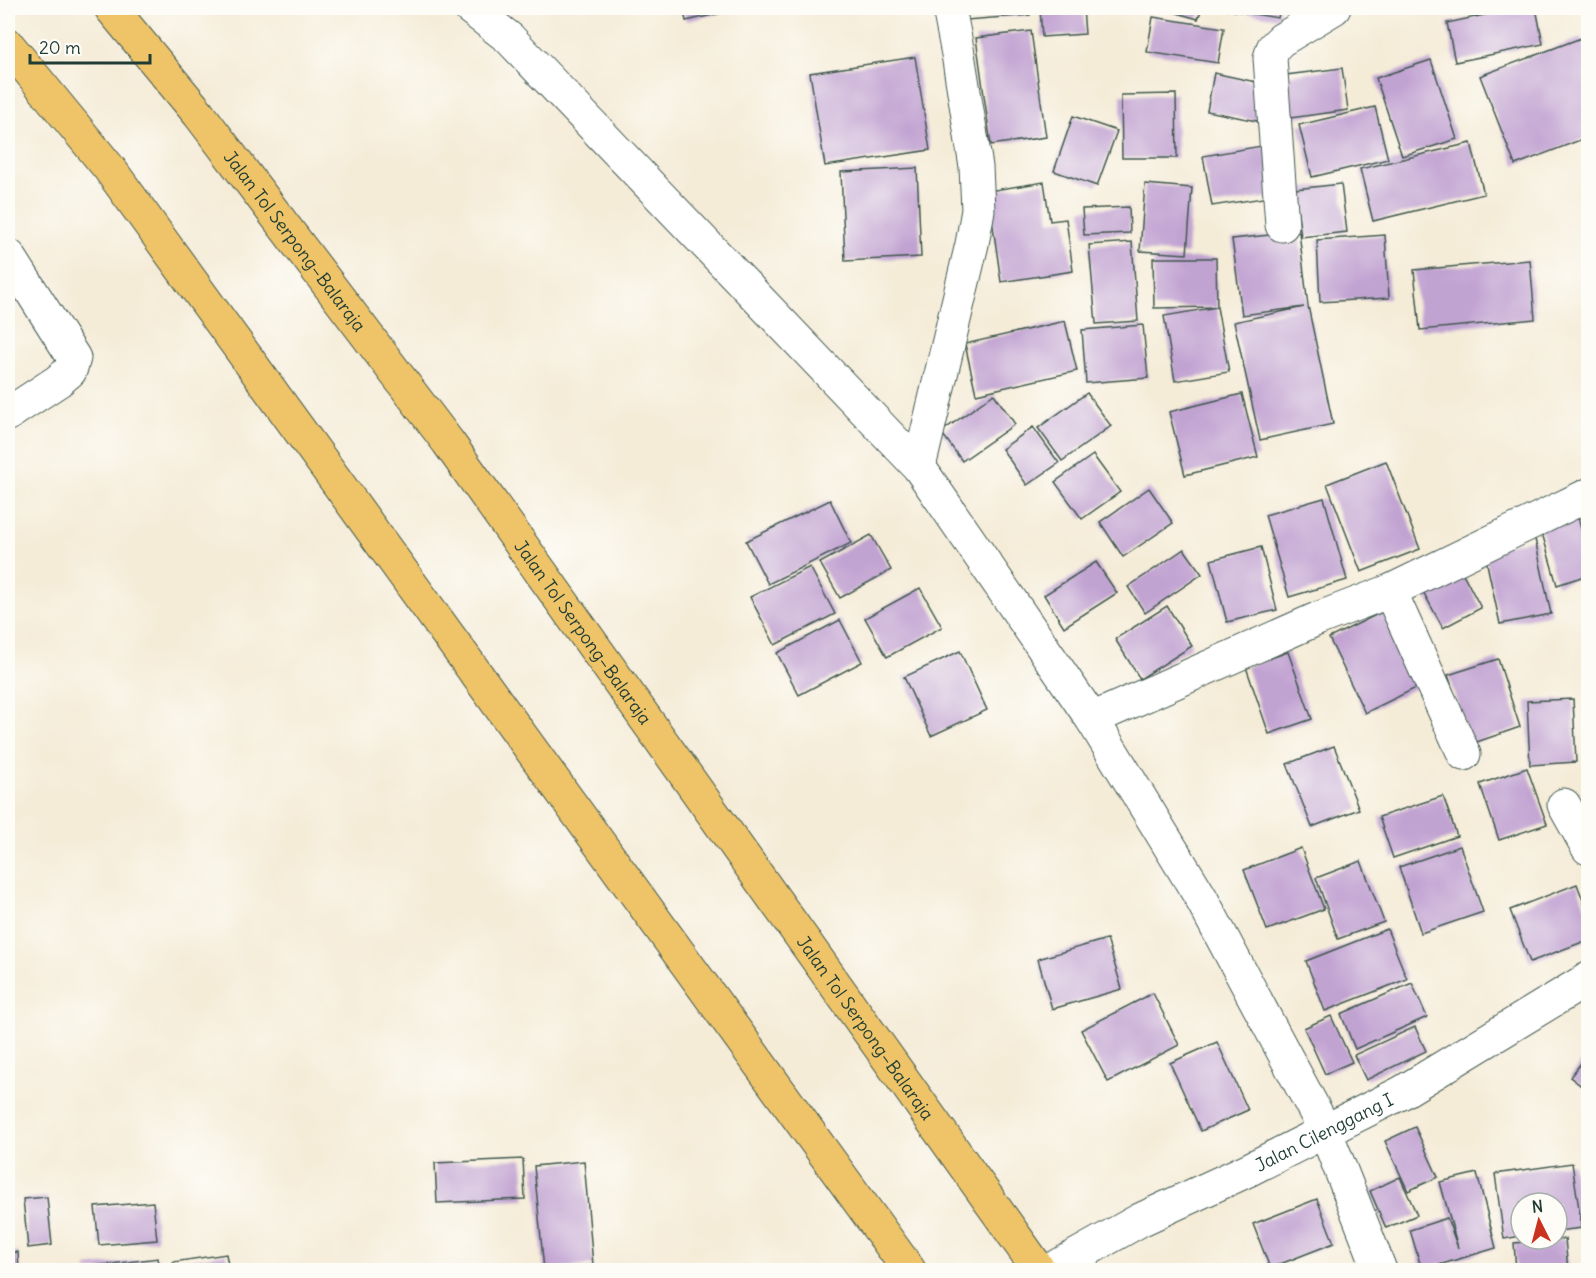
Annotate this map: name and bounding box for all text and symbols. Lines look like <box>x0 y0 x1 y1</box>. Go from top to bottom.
scale bar <box>30 27 150 65</box>
text: 20 m <box>39 36 81 59</box>
street label: Jalan Tol Serpong–Balaraja <box>219 146 371 336</box>
street label: Jalan Tol Serpong–Balaraja <box>510 535 657 729</box>
street label: Jalan Tol Serpong–Balaraja <box>792 931 940 1124</box>
street label: Jalan Cilenggang I <box>1251 1087 1397 1176</box>
north arrow <box>1509 1191 1569 1251</box>
text: N <box>1531 1196 1544 1217</box>

